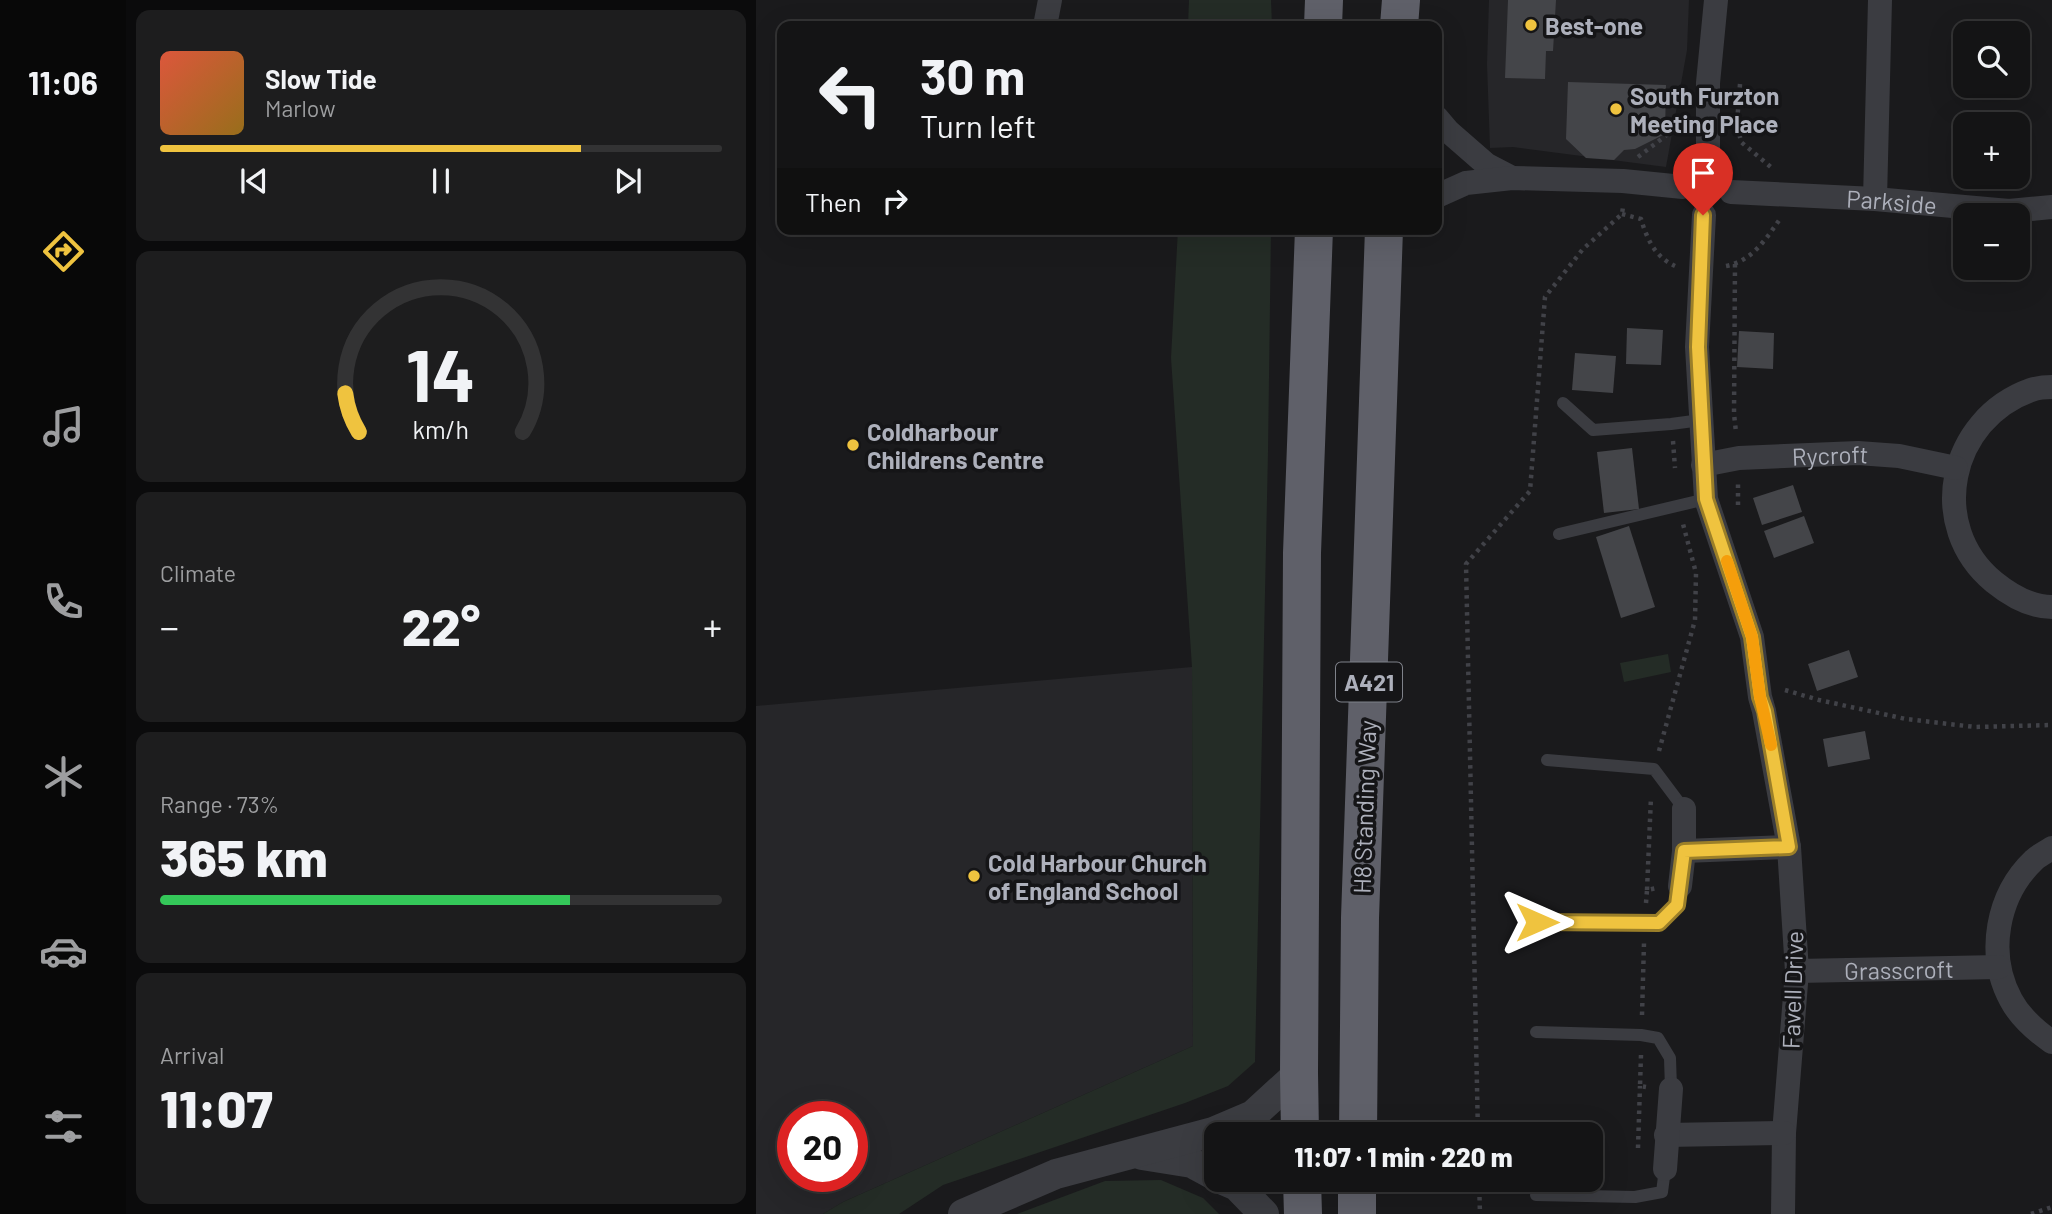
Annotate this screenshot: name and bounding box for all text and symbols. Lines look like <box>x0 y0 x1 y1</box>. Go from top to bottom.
place label: Best-one <box>1545 11 1643 40</box>
marker: Best-one <box>1523 17 1539 33</box>
map controls <box>1953 21 2030 280</box>
button: search <box>1953 21 2030 98</box>
text: 30 m <box>920 46 1025 105</box>
icon: left <box>805 49 896 140</box>
text: 11:06 <box>28 63 98 101</box>
text: Slow Tide <box>265 63 377 94</box>
place label: South Furzton Meeting Place <box>1630 81 1779 138</box>
text: Marlow <box>265 94 336 122</box>
marker: South Furzton Meeting Place <box>1608 101 1624 117</box>
text: Turn left <box>920 106 1037 144</box>
button: + <box>1953 112 2030 189</box>
pin <box>1673 143 1733 215</box>
icon: arrive <box>1684 154 1722 192</box>
icon: previous <box>235 162 273 200</box>
icon: pause <box>422 162 460 200</box>
icon: next <box>609 162 647 200</box>
icon: right <box>876 182 914 220</box>
street label: Parkside <box>1846 183 1938 219</box>
text: Then <box>805 186 862 217</box>
button: − <box>1953 203 2030 280</box>
icon: directions <box>39 227 88 276</box>
text: 14 <box>406 330 476 418</box>
icon: music <box>39 402 88 451</box>
text: km/h <box>413 414 469 444</box>
place label: Coldharbour Childrens Centre <box>867 417 1044 474</box>
marker: Coldharbour Childrens Centre <box>845 437 861 453</box>
street label: Rycroft <box>1791 438 1870 470</box>
text: Climate <box>160 559 236 587</box>
icon: phone <box>39 577 88 626</box>
text: 22° <box>402 594 480 656</box>
text: − <box>160 603 179 649</box>
text: + <box>703 603 722 649</box>
road number: A421 <box>1336 662 1402 702</box>
street label: H8 Standing Way <box>1346 720 1382 894</box>
icon: climate <box>39 752 88 801</box>
text: Range · 73% <box>160 790 279 818</box>
text: 365 km <box>160 825 328 887</box>
place label: Cold Harbour Church of England School <box>988 848 1207 905</box>
marker: Cold Harbour Church of England School <box>966 868 982 884</box>
position arrow <box>1500 885 1574 959</box>
icon: car <box>39 927 88 976</box>
street label: Favell Drive <box>1775 930 1809 1050</box>
street label: Grasscroft <box>1844 953 1954 985</box>
text: Arrival <box>160 1041 224 1069</box>
text: 11:07 <box>160 1076 273 1138</box>
speed limit sign: 20 <box>777 1101 868 1192</box>
icon: filters <box>39 1102 88 1151</box>
text: 11:07 · 1 min · 220 m <box>1294 1141 1513 1172</box>

